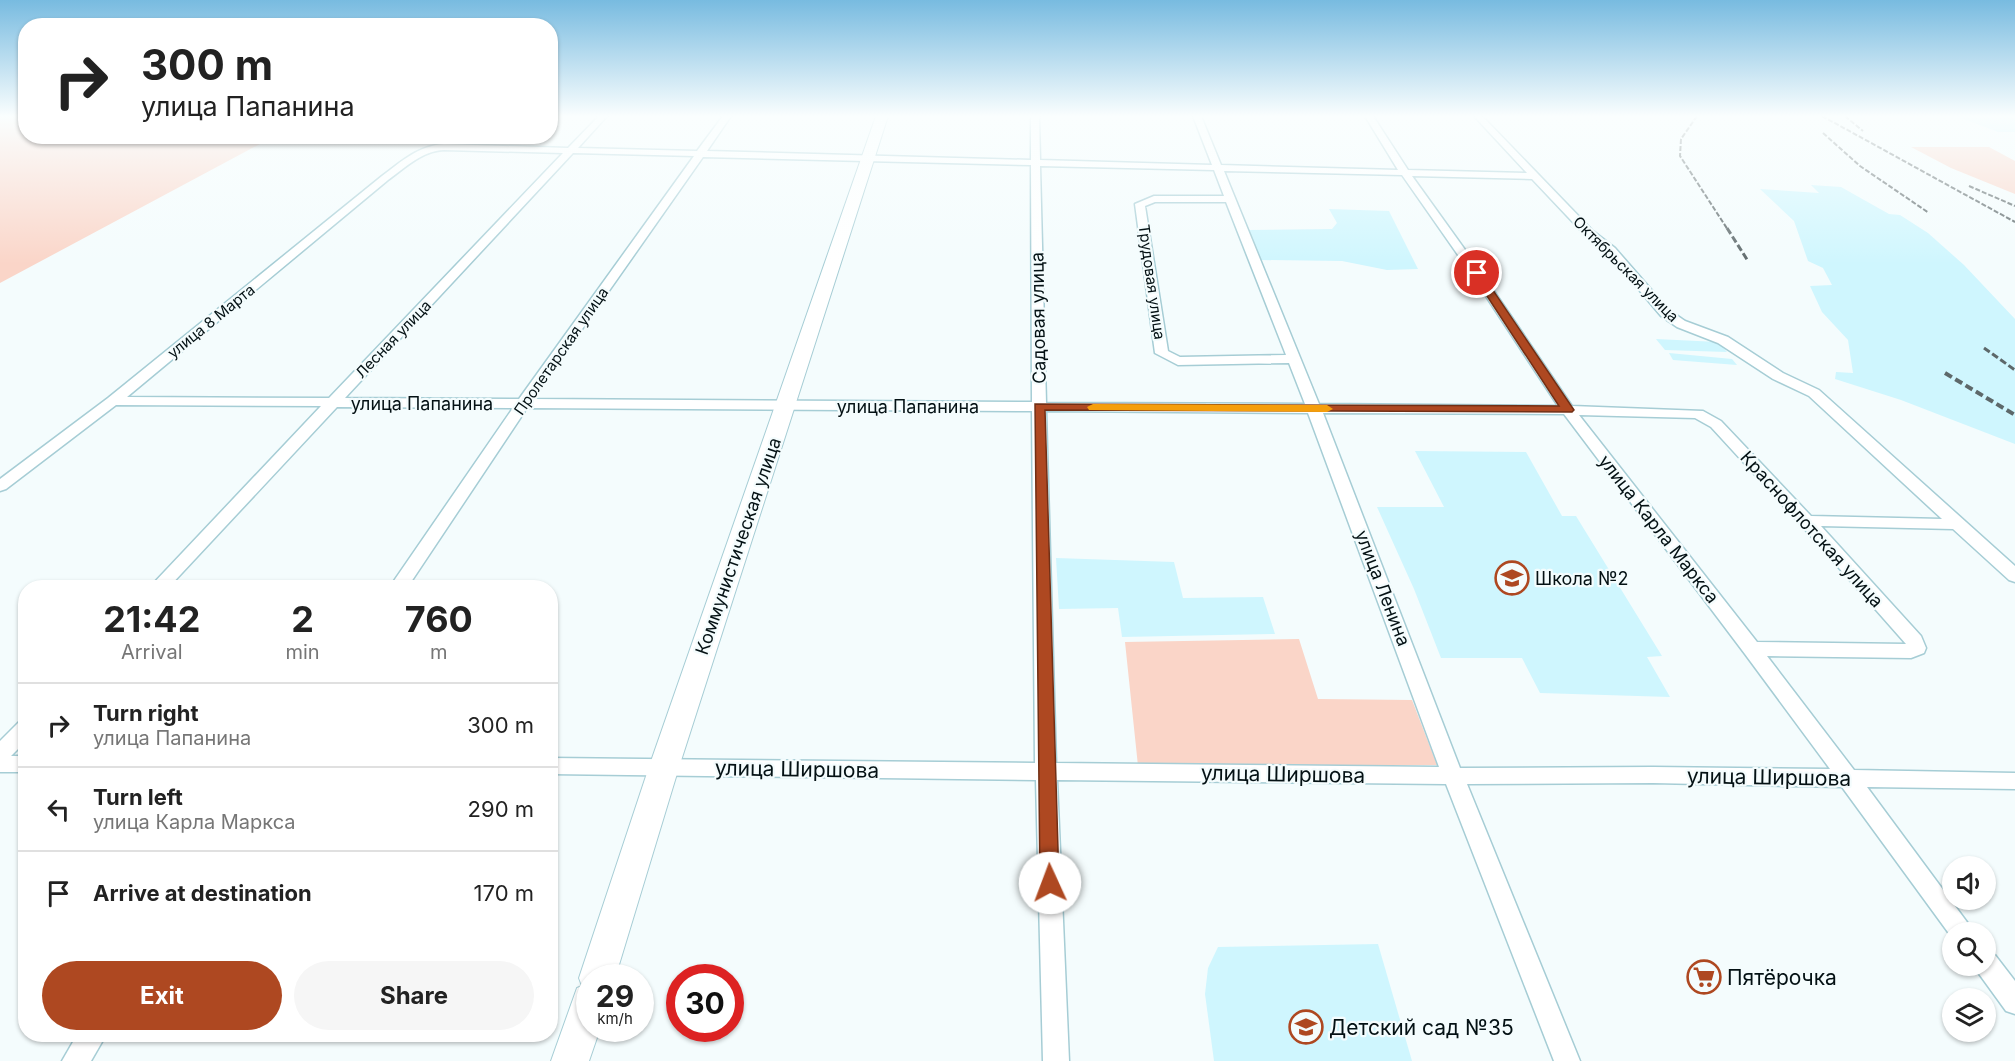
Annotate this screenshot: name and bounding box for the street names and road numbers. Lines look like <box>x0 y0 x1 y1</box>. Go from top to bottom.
street label: Октябрьская улица <box>1569 212 1683 326</box>
street label: Трудовая улица <box>1135 223 1169 341</box>
street label: Садовая улица <box>1026 252 1050 384</box>
street label: улица 8 Марта <box>163 280 259 362</box>
street label: Пролетарская улица <box>510 283 612 419</box>
street label: Лесная улица <box>351 296 435 382</box>
street label: улица Папанина <box>351 393 493 414</box>
street label: улица Папанина <box>837 396 979 417</box>
street label: Коммунистическая улица <box>691 435 785 657</box>
street label: Краснофлотская улица <box>1736 447 1888 611</box>
street label: улица Карла Маркса <box>1595 451 1723 607</box>
street label: улица Ленина <box>1351 527 1415 649</box>
street label: улица Ширшова <box>715 755 879 783</box>
street label: улица Ширшова <box>1201 760 1365 788</box>
street label: улица Ширшова <box>1687 763 1851 791</box>

